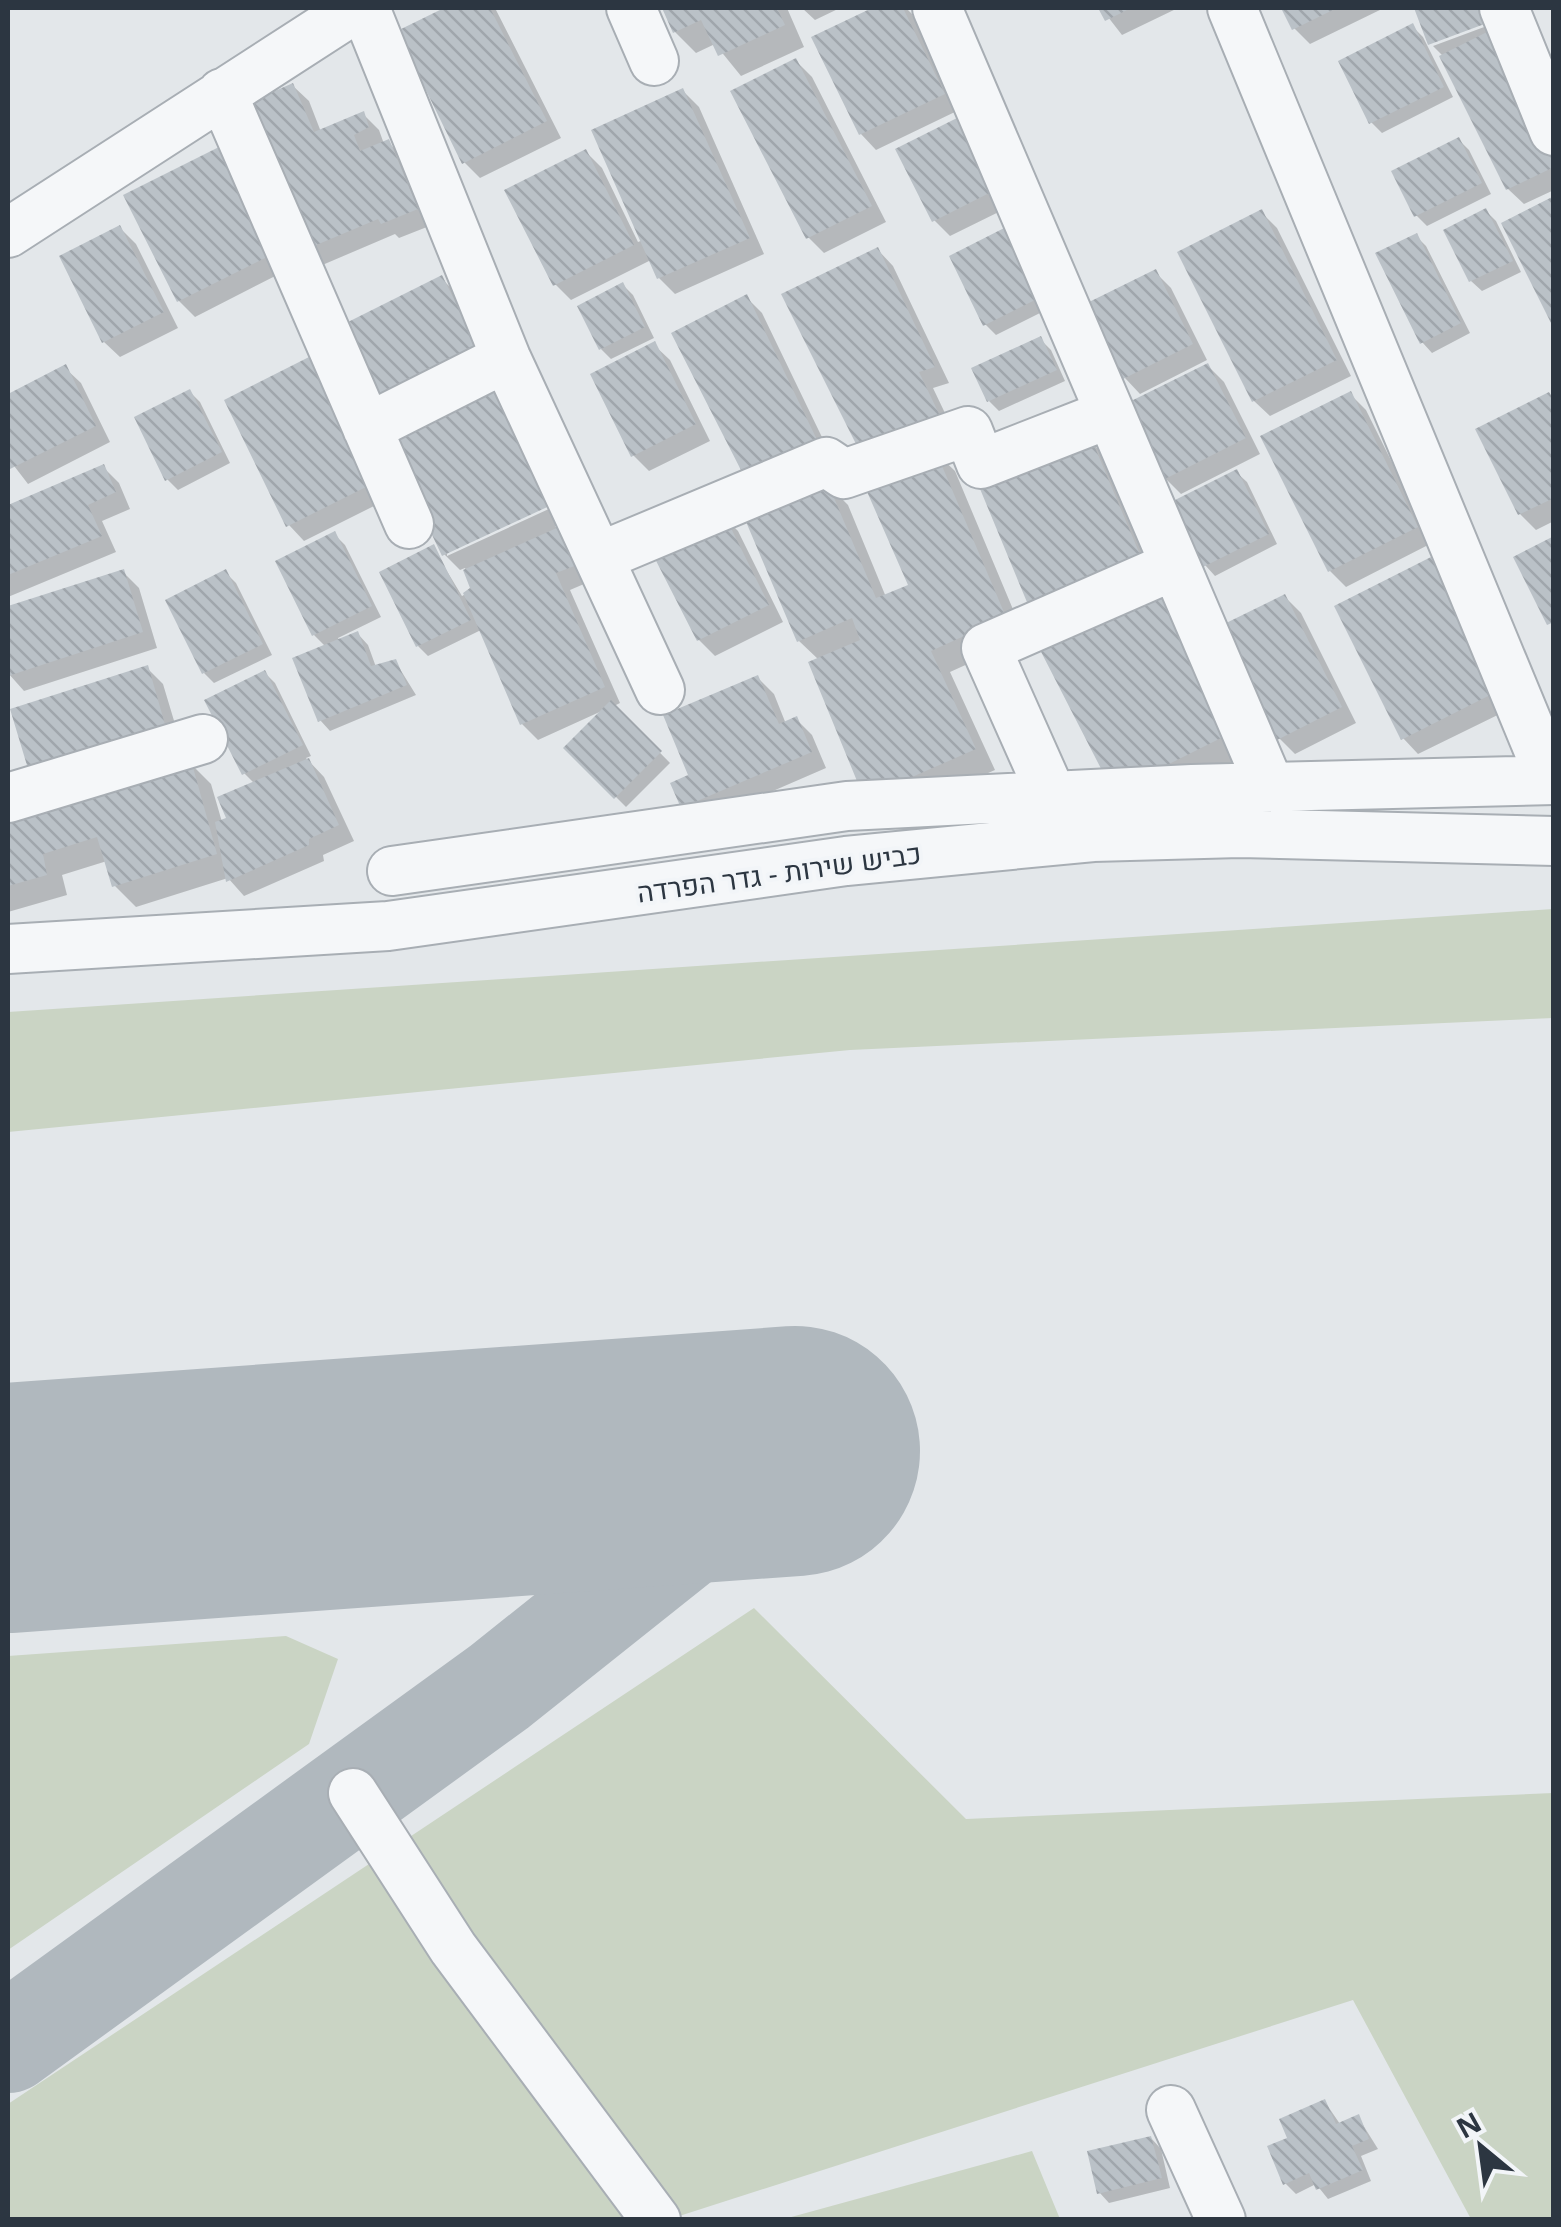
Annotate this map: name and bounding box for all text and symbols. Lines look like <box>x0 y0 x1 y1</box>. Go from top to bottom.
street label: כביש שירות - גדר הפרדה <box>634 833 923 911</box>
north arrow <box>1431 2097 1531 2197</box>
text: N <box>1449 2102 1488 2146</box>

